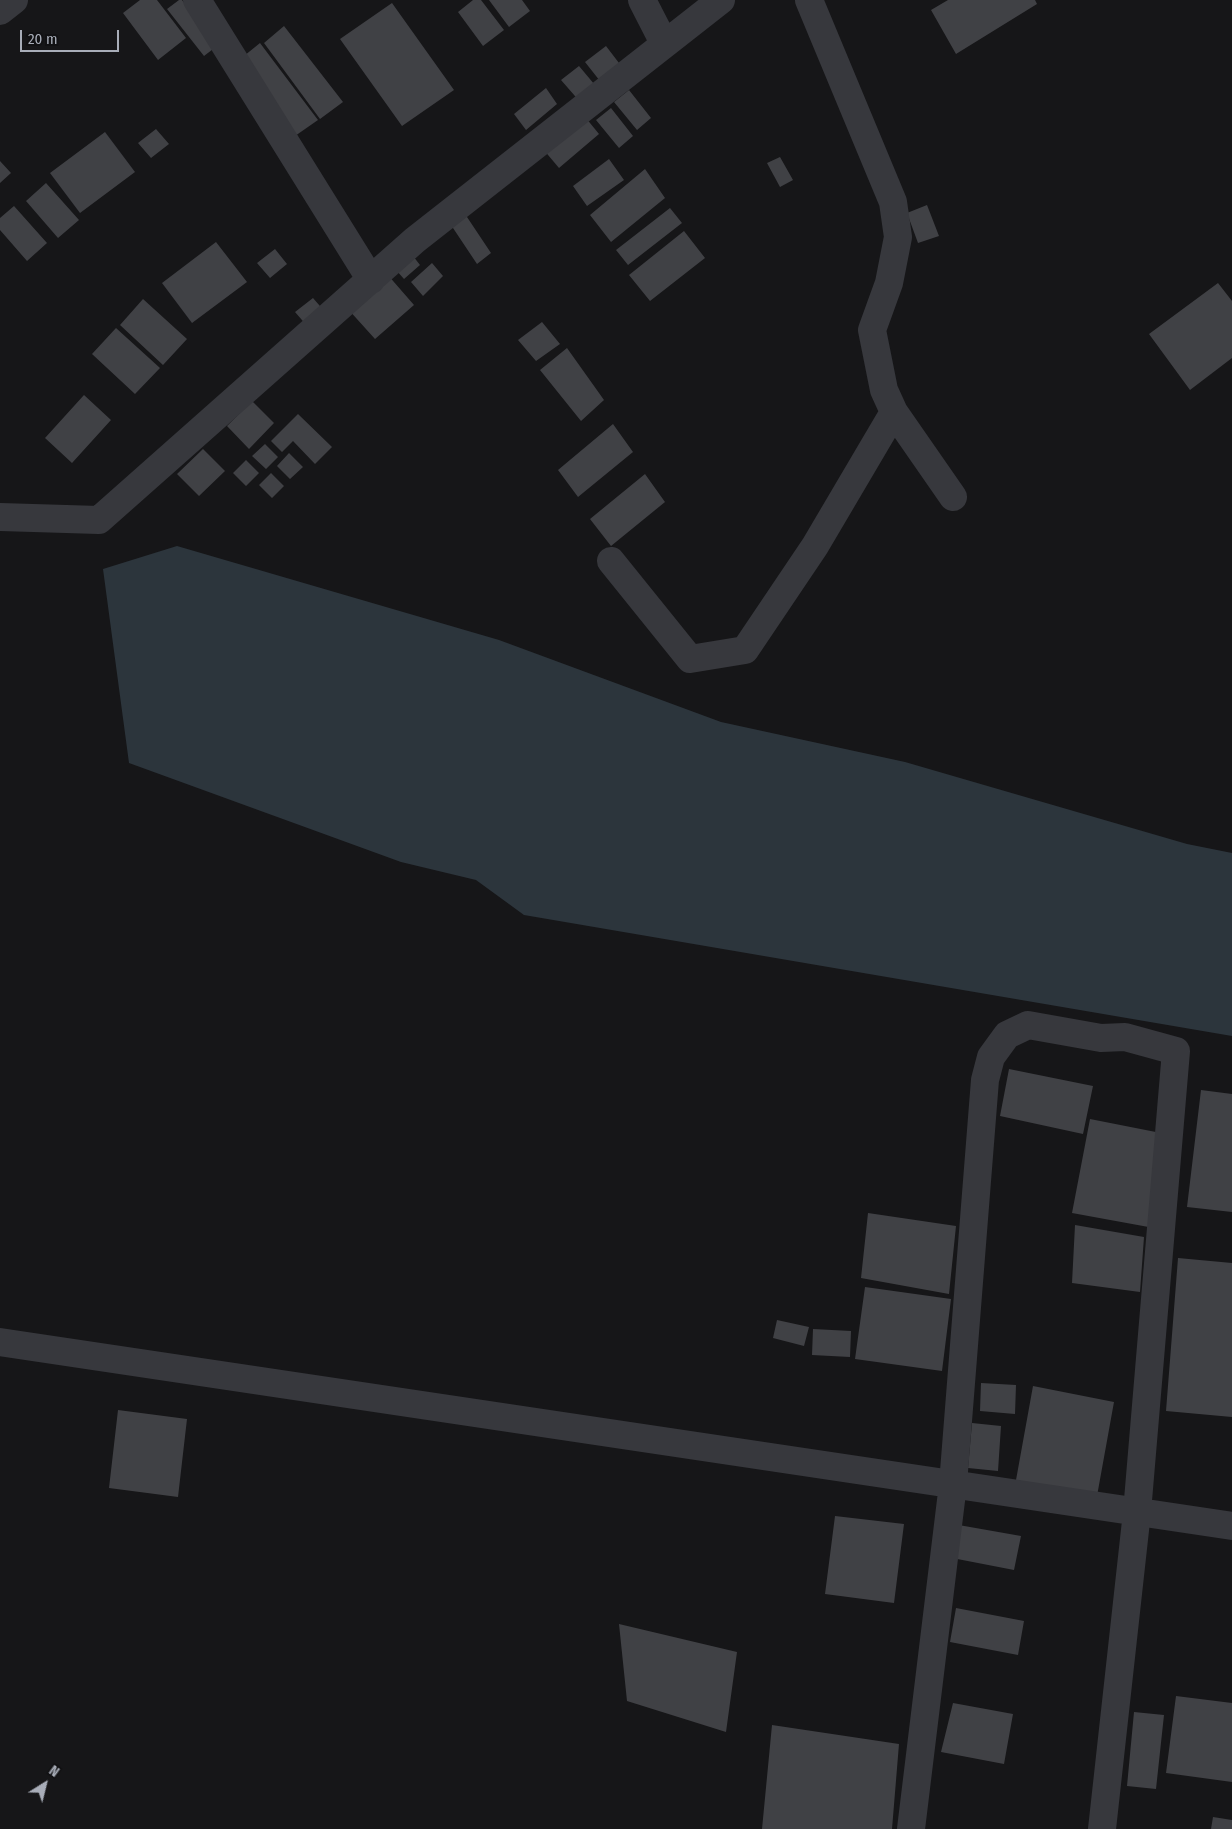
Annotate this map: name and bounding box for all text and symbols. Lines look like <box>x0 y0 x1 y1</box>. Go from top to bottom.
scale bar <box>22 20 121 52</box>
text: 20 m <box>28 30 58 48</box>
north arrow <box>20 1759 70 1809</box>
text: N <box>46 1762 62 1781</box>

